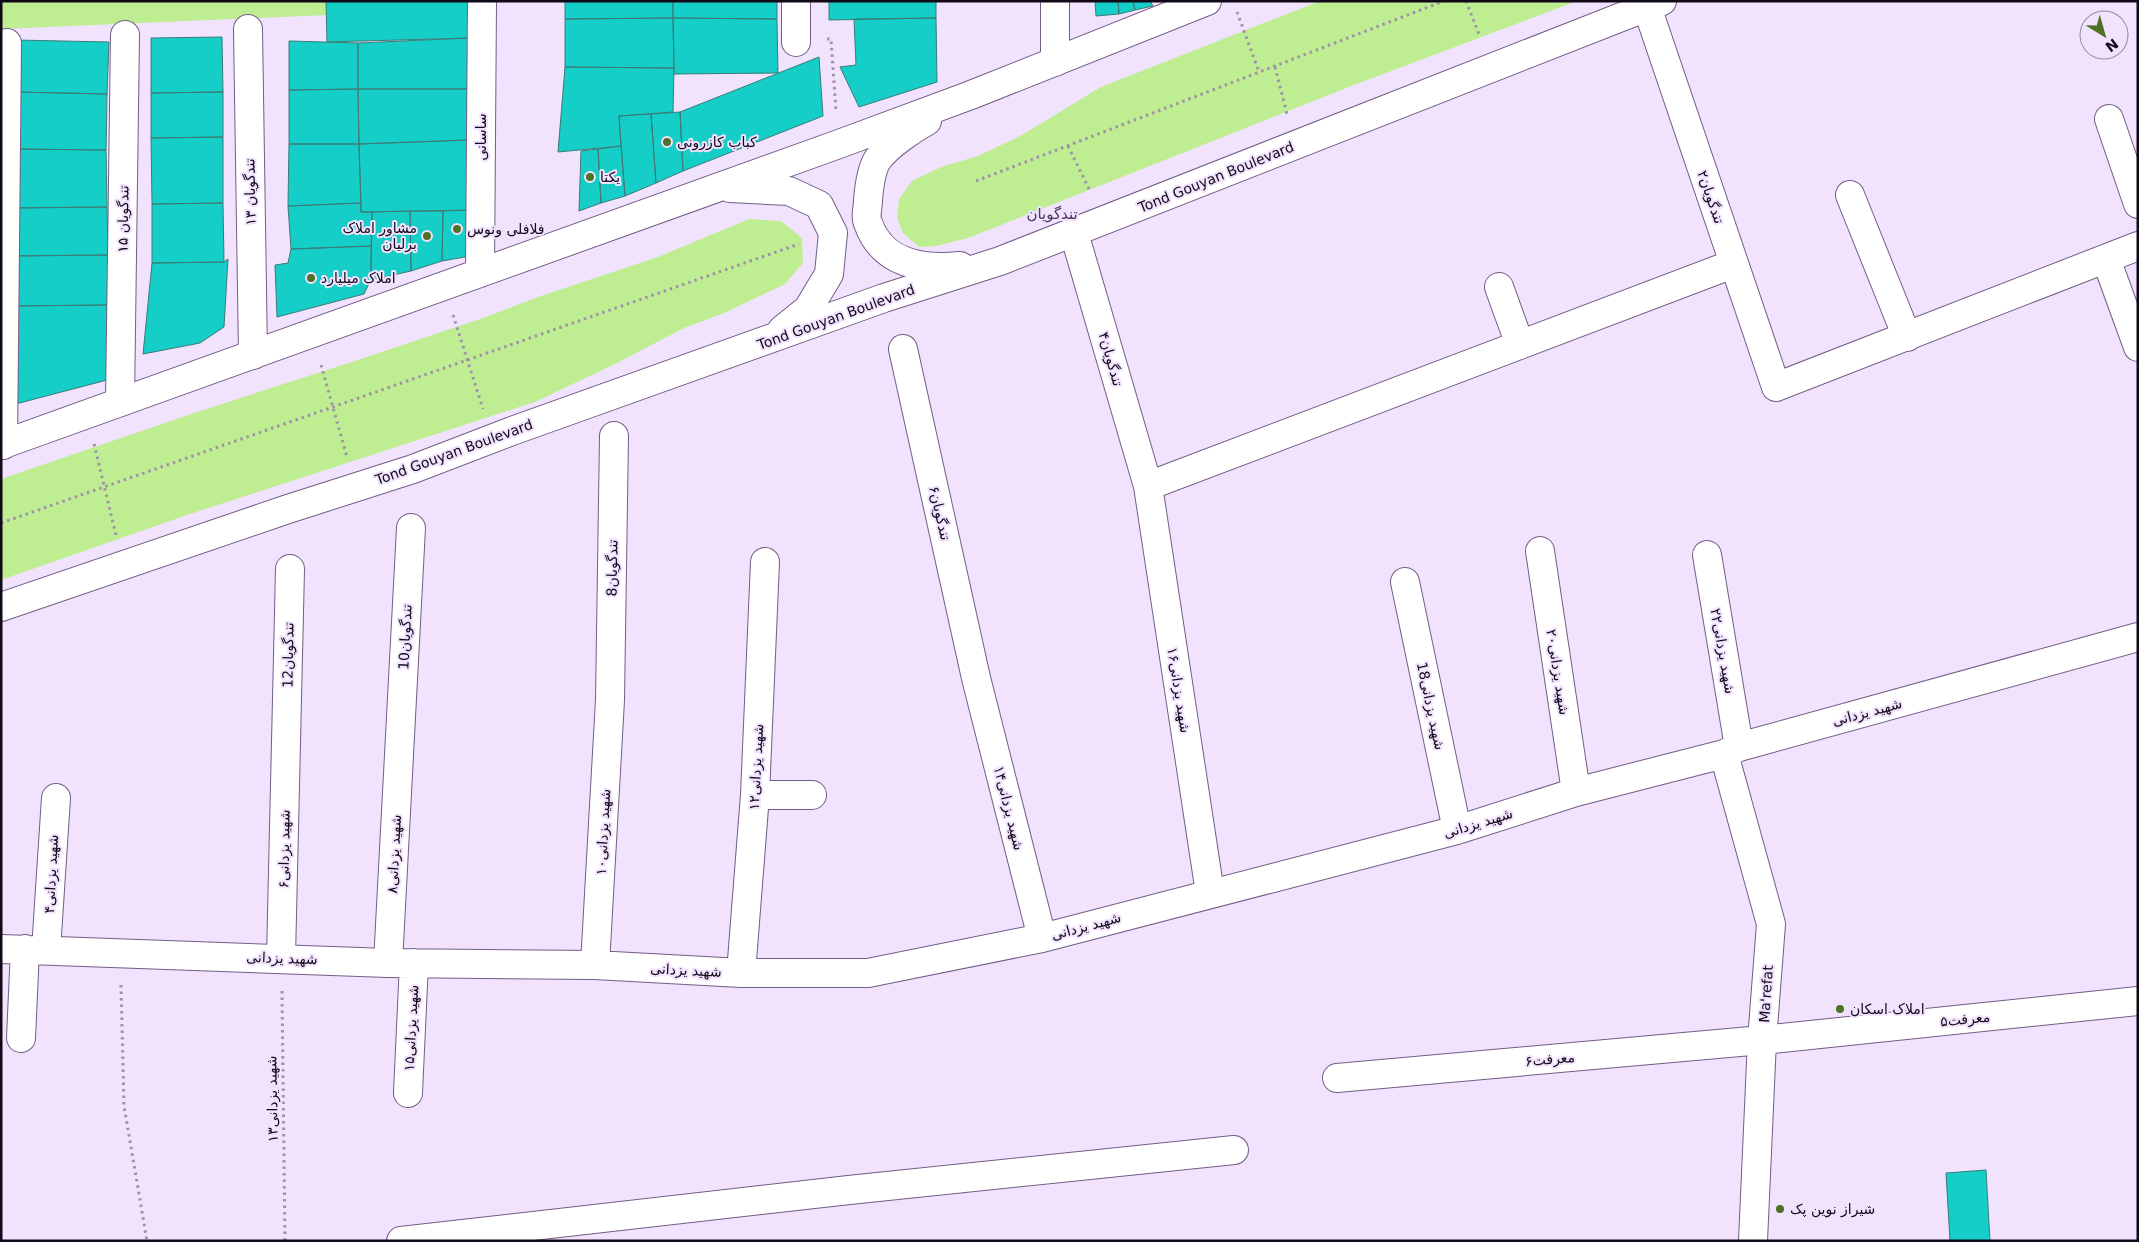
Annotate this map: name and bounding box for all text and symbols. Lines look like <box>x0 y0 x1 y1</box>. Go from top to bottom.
north arrow <box>2079 10 2129 60</box>
text: N <box>2102 35 2121 55</box>
street label: ساسانی <box>473 113 489 161</box>
place label: کباب کازرونی <box>677 134 757 151</box>
marker: کباب کازرونی <box>661 136 673 148</box>
street label: Tond Gouyan Boulevard <box>1135 138 1296 216</box>
street label: ۱۳ تندگویان <box>241 158 260 226</box>
street label: تندگویان۲ <box>1693 168 1728 226</box>
place label: یکتا <box>600 169 620 185</box>
marker: یکتا <box>584 171 596 183</box>
street label: ۱۵ تندگویان <box>114 185 133 253</box>
district label: تندگویان <box>1026 205 1078 223</box>
place label: مشاور املاک برلیان <box>343 220 417 253</box>
place label: فلافلی ونوس <box>467 221 544 238</box>
marker: فلافلی ونوس <box>451 223 463 235</box>
marker: مشاور املاک برلیان <box>421 230 433 242</box>
place label: املاک میلیارد <box>321 270 396 287</box>
marker: املاک میلیارد <box>305 272 317 284</box>
street label: Tond Gouyan Boulevard <box>754 281 917 353</box>
street label: تندگویان۴ <box>1095 330 1126 388</box>
street label: Tond Gouyan Boulevard <box>372 416 535 488</box>
street label: ۶تندگویان <box>925 484 954 542</box>
street label: 8تندگویان <box>604 539 621 597</box>
street label: 10تندگویان <box>395 604 416 670</box>
street label: شهید یزدانی۲۲ <box>1707 607 1738 695</box>
street label: 12تندگویان <box>279 622 298 688</box>
street label: شهید یزدانی۲۰ <box>1542 628 1573 716</box>
street label: شهید یزدانی۱۶ <box>1163 646 1194 734</box>
street label: شهید یزدانی18 <box>1413 661 1448 752</box>
street label: شهید یزدانی <box>1830 695 1904 730</box>
street label: شهید یزدانی۱۲ <box>746 723 767 811</box>
street label: شهید یزدانی۱۴ <box>990 764 1027 852</box>
street label: شهید یزدانی۱۰ <box>593 788 614 876</box>
street label: شهید یزدانی <box>1441 805 1515 842</box>
street label: شهید یزدانی۶ <box>275 809 294 889</box>
street label: شهید یزدانی۸ <box>384 814 405 894</box>
street label: شهید یزدانی۴ <box>41 834 62 914</box>
street label: شهید یزدانی <box>1049 909 1123 944</box>
street label: شهید یزدانی <box>246 949 318 968</box>
street label: شهید یزدانی <box>650 960 722 981</box>
street label: Ma'refat <box>1756 964 1776 1023</box>
street label: شهید یزدانی۱۵ <box>401 984 422 1072</box>
place label: املاک اسکان <box>1850 1001 1925 1017</box>
marker: املاک اسکان <box>1834 1003 1846 1015</box>
street label: معرفت۵ <box>1939 1008 1991 1031</box>
street label: معرفت۶ <box>1524 1049 1576 1070</box>
street label: شهید یزدانی۱۳ <box>263 1056 282 1142</box>
place label: شیراز نوین پک <box>1790 1201 1875 1218</box>
marker: شیراز نوین پک <box>1774 1203 1786 1215</box>

